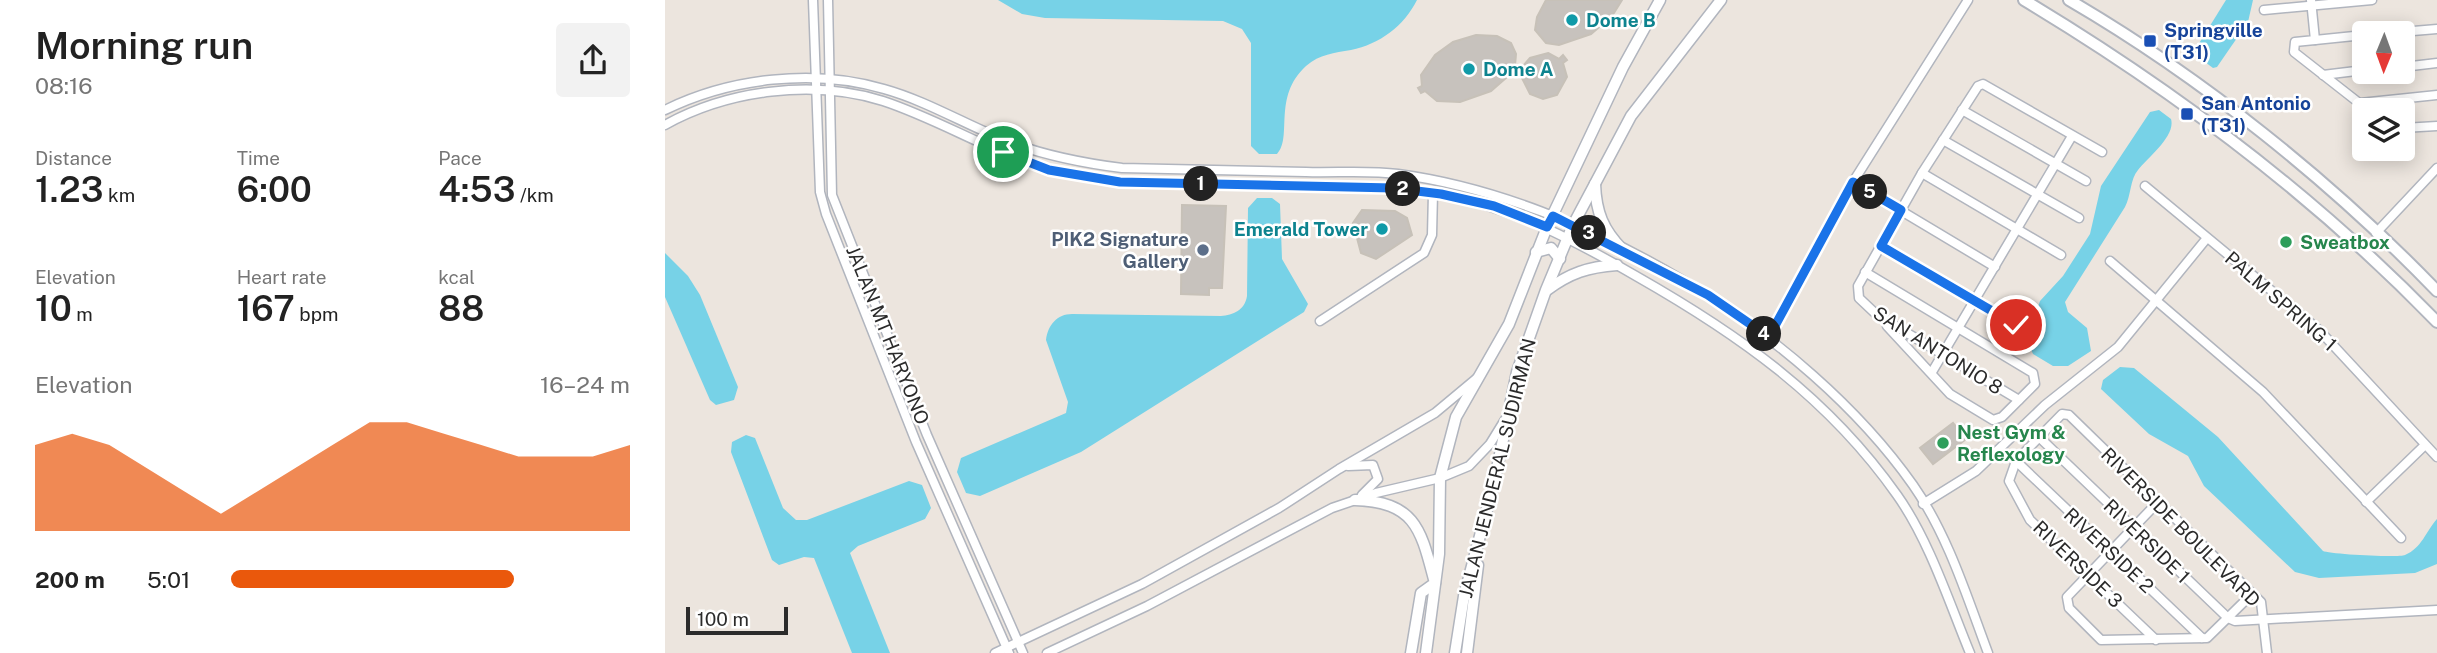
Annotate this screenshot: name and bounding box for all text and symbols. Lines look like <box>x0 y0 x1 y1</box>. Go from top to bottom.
place label: Dome B <box>1586 9 1656 31</box>
marker: Dome B <box>1564 12 1580 28</box>
place label: Springville (T31) <box>2164 19 2263 63</box>
north arrow <box>2352 21 2415 84</box>
map controls <box>2352 21 2415 161</box>
text: Morning run <box>35 23 253 68</box>
button: share <box>556 23 630 97</box>
marker: Springville (T31) <box>2142 33 2158 49</box>
place label: Dome A <box>1483 58 1554 80</box>
marker: Dome A <box>1461 61 1477 77</box>
text: 08:16 <box>35 72 93 99</box>
place label: San Antonio (T31) <box>2201 92 2311 136</box>
button: layers <box>2352 98 2415 161</box>
marker: San Antonio (T31) <box>2179 106 2195 122</box>
pin <box>973 122 1033 182</box>
icon: arrive <box>984 133 1022 171</box>
text: Distance <box>35 147 112 169</box>
text: Time <box>237 147 280 169</box>
text: Pace <box>438 147 482 169</box>
pin: 1 <box>1183 166 1219 202</box>
text: 1.23 <box>35 169 103 210</box>
text: 6:00 <box>237 169 312 210</box>
text: 4:53 <box>438 169 515 210</box>
text: 1 <box>1196 172 1205 194</box>
pin: 2 <box>1385 172 1421 206</box>
pin: 5 <box>1853 174 1887 210</box>
text: 2 <box>1396 177 1409 199</box>
text: 5 <box>1863 180 1876 202</box>
text: km <box>103 184 135 206</box>
text: /km <box>515 184 554 206</box>
pin: 3 <box>1571 216 1607 250</box>
place label: Emerald Tower <box>1234 218 1368 240</box>
marker: Emerald Tower <box>1374 221 1390 237</box>
text: 3 <box>1582 221 1595 243</box>
place label: PIK2 Signature Gallery <box>1051 228 1189 272</box>
place label: Sweatbox <box>2300 231 2390 253</box>
marker: Sweatbox <box>2278 234 2294 250</box>
marker: PIK2 Signature Gallery <box>1195 242 1211 258</box>
street label: JALAN MT HARYONO <box>842 243 934 427</box>
street label: PALM SPRING 1 <box>2221 247 2341 355</box>
text: Elevation <box>35 266 116 288</box>
text: Heart rate <box>237 266 326 288</box>
text: kcal <box>438 266 475 288</box>
text: 10 <box>35 288 72 329</box>
text: 167 <box>237 288 295 329</box>
text: 88 <box>438 288 484 329</box>
pin <box>1986 295 2046 355</box>
street label: SAN ANTONIO 8 <box>1869 301 2007 399</box>
text: m <box>72 303 93 325</box>
text: bpm <box>295 303 338 325</box>
icon: check <box>1997 306 2035 344</box>
pin: 4 <box>1747 316 1781 352</box>
text: 4 <box>1757 322 1770 344</box>
street label: JALAN JENDERAL SUDIRMAN <box>1454 336 1540 600</box>
text: Elevation <box>35 371 133 398</box>
text: 16–24 m <box>540 371 630 398</box>
place label: Nest Gym & Reflexology <box>1957 421 2066 465</box>
marker: Nest Gym & Reflexology <box>1935 435 1951 451</box>
street label: RIVERSIDE BOULEVARD <box>2097 443 2265 611</box>
street label: RIVERSIDE 1 <box>2100 495 2194 587</box>
street label: RIVERSIDE 2 <box>2060 503 2158 597</box>
street label: RIVERSIDE 3 <box>2029 516 2127 612</box>
text: 200 m <box>35 566 105 593</box>
text: 5:01 <box>147 566 190 593</box>
scale bar <box>686 604 787 636</box>
text: 100 m <box>697 608 749 630</box>

